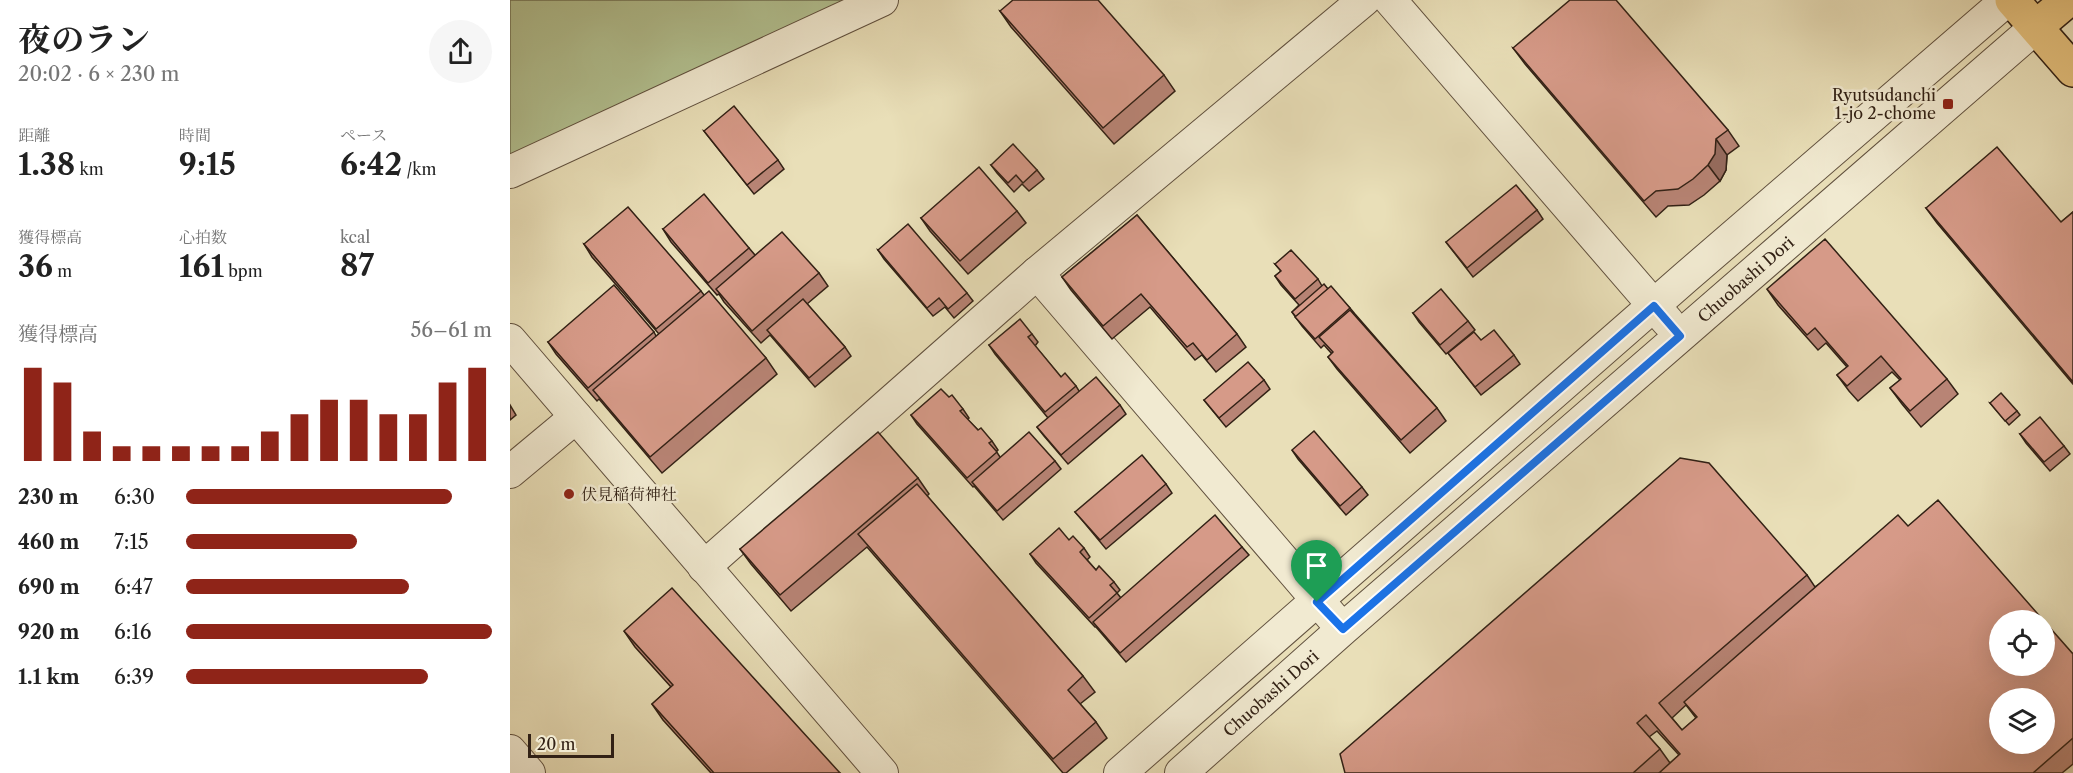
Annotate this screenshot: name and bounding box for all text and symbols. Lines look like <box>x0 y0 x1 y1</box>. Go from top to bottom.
text: 夜のラン <box>18 19 150 60</box>
button: share <box>429 20 492 83</box>
text: 20:02 · 6 × 230 m <box>18 62 179 86</box>
place label: Ryutsudanchi 1-jo 2-chome <box>1832 85 1936 123</box>
marker: Ryutsudanchi 1-jo 2-chome <box>1941 97 1955 111</box>
text: 距離 <box>18 125 50 145</box>
text: 時間 <box>179 125 211 145</box>
text: ペース <box>340 125 387 145</box>
text: 1.38 <box>18 146 75 183</box>
text: 9:15 <box>179 146 236 183</box>
text: 6:42 <box>340 146 402 183</box>
text: km <box>75 159 104 179</box>
text: /km <box>402 159 437 179</box>
text: 獲得標高 <box>18 227 82 247</box>
text: 心拍数 <box>179 227 227 247</box>
text: kcal <box>340 227 370 247</box>
street label: Chuobashi Dori <box>1693 232 1798 326</box>
text: 87 <box>340 247 374 284</box>
text: 36 <box>18 248 53 285</box>
text: 161 <box>179 248 224 285</box>
text: m <box>53 261 72 281</box>
text: bpm <box>224 261 263 281</box>
text: 56–61 m <box>410 318 492 342</box>
text: 獲得標高 <box>18 322 98 346</box>
place label: 伏見稲荷神社 <box>581 484 677 504</box>
text: 230 m <box>18 485 79 509</box>
text: 6:30 <box>114 485 155 509</box>
marker: 伏見稲荷神社 <box>562 487 576 501</box>
text: 460 m <box>18 530 80 554</box>
text: 7:15 <box>114 530 149 554</box>
pin <box>1291 540 1342 602</box>
icon: arrive <box>1300 549 1333 582</box>
text: 690 m <box>18 575 80 599</box>
text: 6:47 <box>114 575 153 599</box>
map controls <box>1989 610 2055 754</box>
button: locate <box>1989 610 2055 676</box>
text: 920 m <box>18 620 79 644</box>
text: 6:16 <box>114 620 151 644</box>
street label: Chuobashi Dori <box>1219 646 1323 741</box>
text: 1.1 km <box>18 665 80 689</box>
text: 6:39 <box>114 665 154 689</box>
button: layers <box>1989 688 2055 754</box>
scale bar <box>528 731 614 758</box>
text: 20 m <box>537 734 576 754</box>

